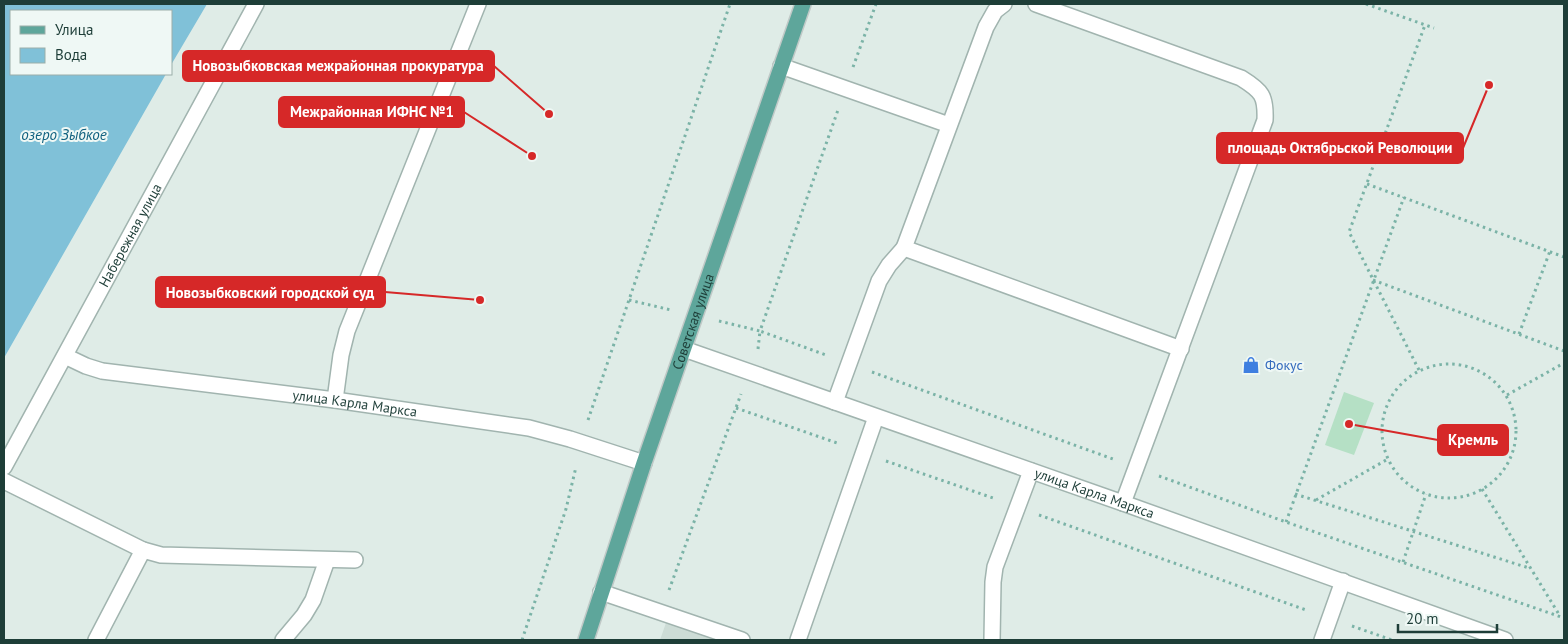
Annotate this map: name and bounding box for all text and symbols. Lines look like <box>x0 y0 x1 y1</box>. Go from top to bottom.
legend <box>10 10 172 75</box>
text: Улица <box>55 20 93 39</box>
text: Вода <box>55 45 87 64</box>
callout: Новозыбковская межрайонная прокуратура <box>183 51 494 81</box>
text: Новозыбковская межрайонная прокуратура <box>192 56 484 75</box>
callout: Межрайонная ИФНС №1 <box>279 97 464 127</box>
text: Межрайонная ИФНС №1 <box>290 102 454 121</box>
water label: озеро Зыбкое <box>21 125 107 144</box>
callout: площадь Октябрьской Революции <box>1217 133 1463 163</box>
text: площадь Октябрьской Революции <box>1227 138 1453 157</box>
street label: Набережная улица <box>95 180 166 290</box>
street label: Советская улица <box>668 271 718 372</box>
callout: Новозыбковский городской суд <box>156 277 385 307</box>
text: Новозыбковский городской суд <box>166 283 375 302</box>
shop icon: Фокус <box>1241 355 1261 375</box>
place label: Фокус <box>1265 356 1303 374</box>
street label: улица Карла Маркса <box>292 386 418 421</box>
callout: Кремль <box>1438 425 1508 455</box>
text: Кремль <box>1448 430 1499 449</box>
street label: улица Карла Маркса <box>1032 464 1157 522</box>
scale bar <box>1398 602 1497 634</box>
text: 20 m <box>1406 609 1439 628</box>

